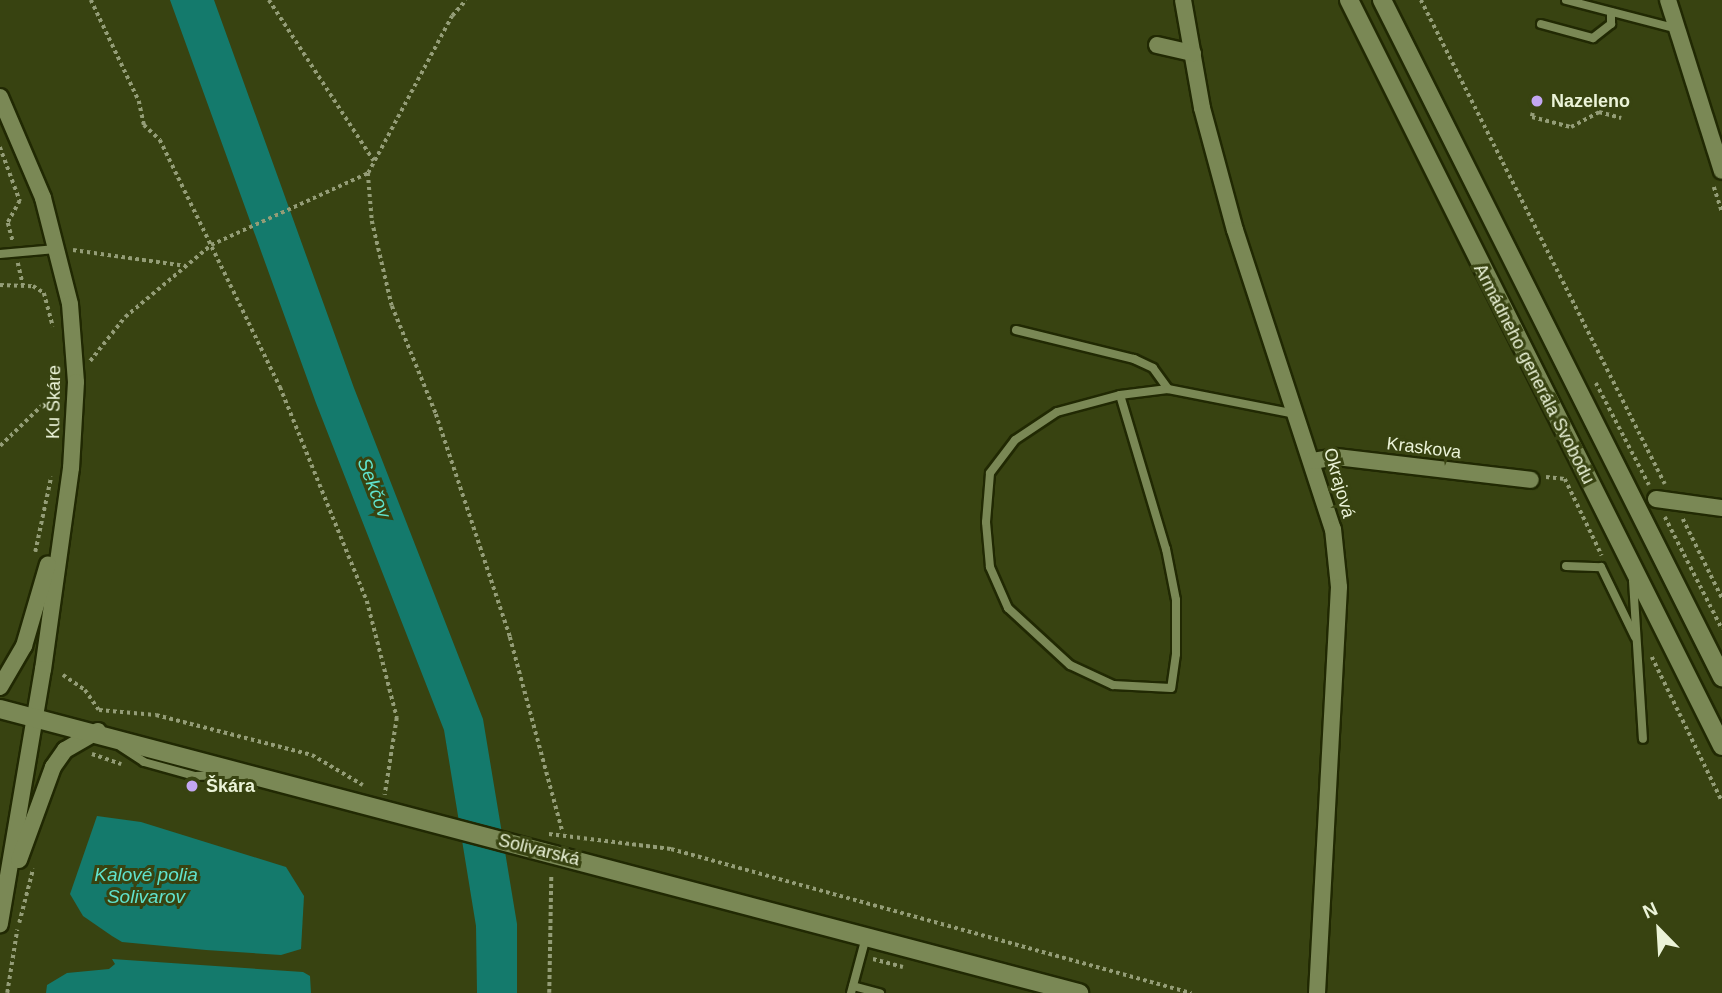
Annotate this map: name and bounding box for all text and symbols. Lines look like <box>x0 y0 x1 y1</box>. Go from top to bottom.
place label: Nazeleno <box>1551 90 1630 112</box>
marker: Nazeleno <box>1529 93 1545 109</box>
street label: Armádneho generála Svobodu <box>1469 260 1599 488</box>
street label: Ku Škáre <box>43 365 65 439</box>
street label: Kraskova <box>1385 433 1463 463</box>
street label: Okrajová <box>1319 445 1359 521</box>
water label: Sekčov <box>352 455 396 521</box>
place label: Škára <box>206 775 255 797</box>
marker: Škára <box>184 778 200 794</box>
street label: Solivarská <box>496 829 582 871</box>
water label: Kalové polia Solivarov <box>94 864 198 908</box>
north arrow <box>1624 895 1694 965</box>
text: N <box>1640 898 1661 923</box>

